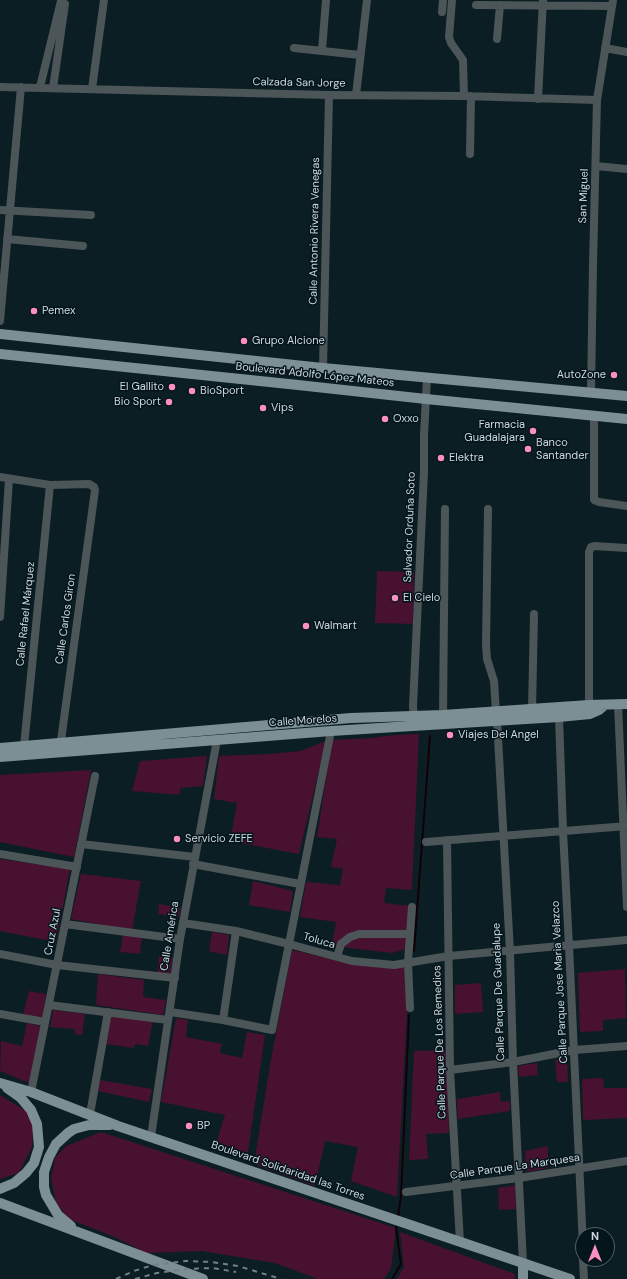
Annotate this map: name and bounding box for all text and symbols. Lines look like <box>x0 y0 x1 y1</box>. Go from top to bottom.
street label: Calzada San Jorge <box>252 76 346 90</box>
street label: Calle Antonio Rivera Venegas <box>307 157 323 305</box>
street label: San Miguel <box>576 168 592 224</box>
place label: Pemex <box>42 304 76 318</box>
marker: Pemex <box>29 306 39 316</box>
place label: Grupo Alcione <box>252 334 325 348</box>
marker: Grupo Alcione <box>239 336 249 346</box>
street label: Boulevard Adolfo López Mateos <box>235 360 395 390</box>
place label: AutoZone <box>557 368 606 382</box>
marker: AutoZone <box>609 370 619 380</box>
place label: El Gallito <box>120 380 164 394</box>
marker: El Gallito <box>167 382 177 392</box>
place label: BioSport <box>200 384 244 398</box>
marker: BioSport <box>187 386 197 396</box>
place label: Bio Sport <box>114 395 161 409</box>
marker: Bio Sport <box>164 397 174 407</box>
place label: Vips <box>271 401 293 415</box>
marker: Vips <box>258 403 268 413</box>
place label: Oxxo <box>393 412 419 426</box>
marker: Oxxo <box>380 414 390 424</box>
place label: Farmacia Guadalajara <box>464 418 525 444</box>
marker: Farmacia Guadalajara <box>528 426 538 436</box>
place label: Banco Santander <box>536 436 589 462</box>
marker: Banco Santander <box>523 444 533 454</box>
place label: Elektra <box>449 451 484 465</box>
marker: Elektra <box>436 453 446 463</box>
street label: Salvador Orduña Soto <box>401 471 419 583</box>
street label: Calle Rafael Márquez <box>14 561 38 667</box>
street label: Calle Carlos Giron <box>53 573 79 665</box>
place label: El Cielo <box>403 591 440 605</box>
marker: El Cielo <box>390 593 400 603</box>
place label: Walmart <box>314 619 357 633</box>
marker: Walmart <box>301 621 311 631</box>
street label: Calle Morelos <box>268 712 338 730</box>
place label: Viajes Del Angel <box>458 728 539 742</box>
marker: Viajes Del Angel <box>445 730 455 740</box>
place label: Servicio ZEFE <box>185 832 253 846</box>
marker: Servicio ZEFE <box>172 834 182 844</box>
street label: Calle América <box>158 900 182 972</box>
street label: Calle Parque Jose Maria Velazco <box>549 900 571 1064</box>
street label: Cruz Azul <box>42 908 64 956</box>
street label: Calle Parque De Guadalupe <box>490 923 508 1061</box>
street label: Toluca <box>301 930 337 952</box>
street label: Calle Parque De Los Remedios <box>431 965 449 1119</box>
place label: BP <box>197 1119 210 1133</box>
marker: BP <box>184 1121 194 1131</box>
street label: Boulevard Solidaridad las Torres <box>209 1138 367 1204</box>
street label: Calle Parque La Marquesa <box>449 1151 581 1183</box>
north arrow <box>575 1227 615 1267</box>
text: N <box>591 1229 599 1243</box>

